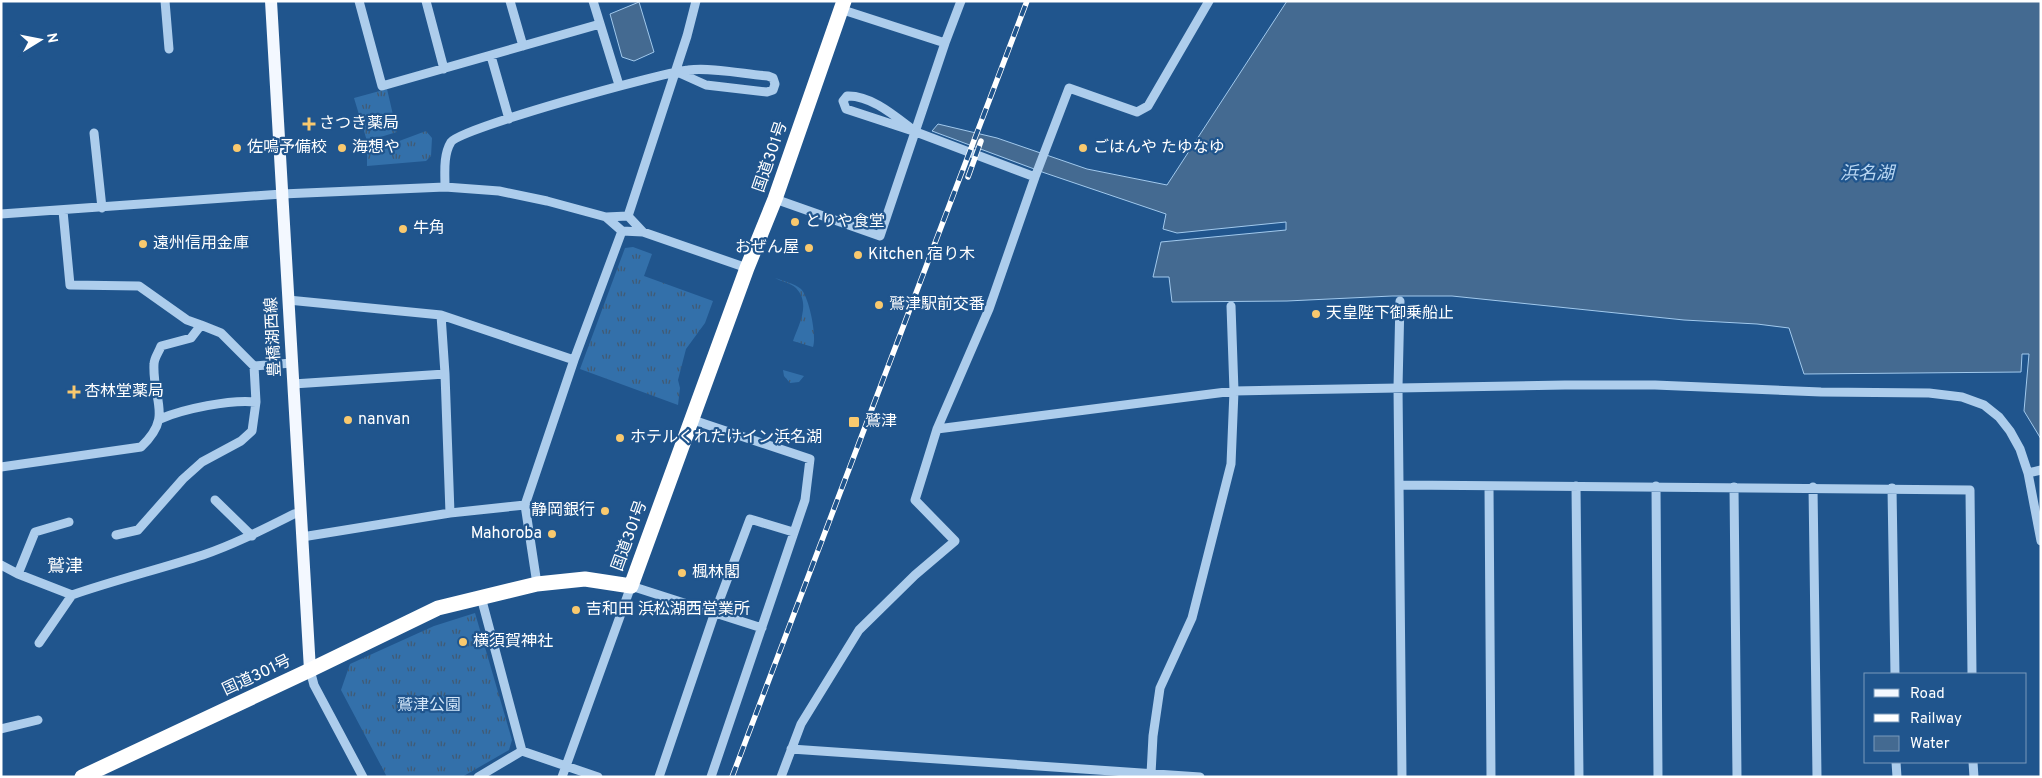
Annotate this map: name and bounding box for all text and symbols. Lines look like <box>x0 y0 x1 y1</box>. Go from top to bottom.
north arrow <box>15 15 65 65</box>
text: N <box>42 32 61 44</box>
place label: さつき薬局 <box>319 114 399 134</box>
marker: さつき薬局 <box>303 118 315 130</box>
street label: 国道301号 <box>750 119 792 195</box>
place label: 佐鳴予備校 <box>247 138 327 158</box>
place label: 海想や <box>352 138 400 158</box>
place label: ごはんや たゆなゆ <box>1093 138 1225 158</box>
marker: 佐鳴予備校 <box>231 142 243 154</box>
marker: 海想や <box>336 142 348 154</box>
marker: ごはんや たゆなゆ <box>1077 142 1089 154</box>
water label: 浜名湖 <box>1840 163 1897 186</box>
place label: とりや食堂 <box>805 212 885 232</box>
marker: とりや食堂 <box>789 216 801 228</box>
place label: 牛角 <box>413 219 445 239</box>
marker: 牛角 <box>397 223 409 235</box>
place label: 遠州信用金庫 <box>153 234 249 254</box>
marker: 遠州信用金庫 <box>137 238 149 250</box>
place label: おぜん屋 <box>735 238 799 258</box>
marker: おぜん屋 <box>803 242 815 254</box>
place label: Kitchen 宿り木 <box>868 245 975 265</box>
marker: Kitchen 宿り木 <box>852 249 864 261</box>
place label: 鷲津駅前交番 <box>889 295 985 315</box>
street label: 豊橋湖西線 <box>262 297 286 377</box>
marker: 鷲津駅前交番 <box>873 299 885 311</box>
place label: 天皇陛下御乗船止 <box>1326 304 1454 324</box>
marker: 天皇陛下御乗船止 <box>1310 308 1322 320</box>
place label: 杏林堂薬局 <box>84 382 164 402</box>
marker: 杏林堂薬局 <box>68 386 80 398</box>
place label: nanvan <box>358 410 410 430</box>
place label: 鷲津 <box>865 412 897 432</box>
marker: nanvan <box>342 414 354 426</box>
marker: 鷲津 <box>847 415 861 429</box>
place label: ホテルくれたけイン浜名湖 <box>630 428 822 448</box>
marker: ホテルくれたけイン浜名湖 <box>614 432 626 444</box>
street label: 国道301号 <box>608 498 652 574</box>
place label: 静岡銀行 <box>531 501 595 521</box>
marker: 静岡銀行 <box>599 505 611 517</box>
place label: Mahoroba <box>471 524 542 544</box>
marker: Mahoroba <box>546 528 558 540</box>
district label: 鷲津 <box>47 556 83 579</box>
place label: 楓林閣 <box>692 563 740 583</box>
marker: 楓林閣 <box>676 567 688 579</box>
place label: 吉和田 浜松湖西営業所 <box>586 600 750 620</box>
marker: 吉和田 浜松湖西営業所 <box>570 604 582 616</box>
place label: 横須賀神社 <box>473 632 553 652</box>
marker: 横須賀神社 <box>457 636 469 648</box>
street label: 国道301号 <box>219 651 295 701</box>
legend <box>1864 673 2027 763</box>
text: Road <box>1910 685 1945 704</box>
park label: 鷲津公園 <box>397 696 461 716</box>
text: Railway <box>1910 710 1962 729</box>
text: Water <box>1910 735 1950 754</box>

